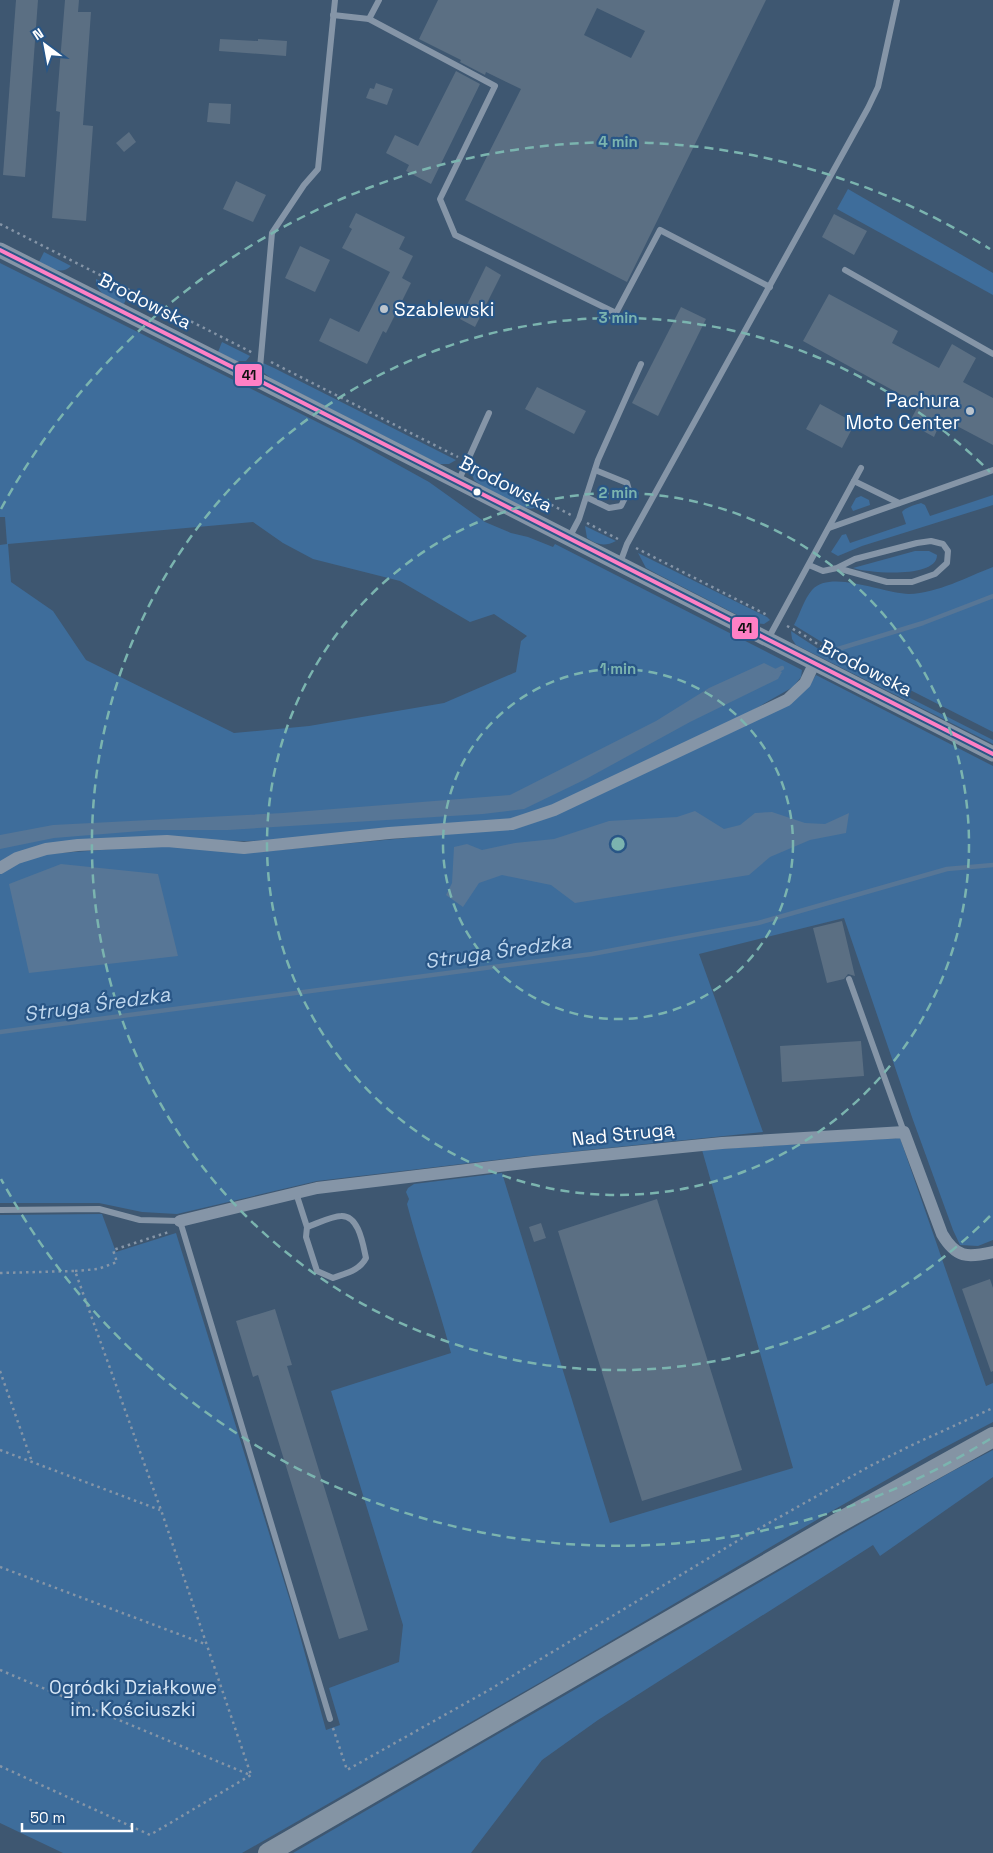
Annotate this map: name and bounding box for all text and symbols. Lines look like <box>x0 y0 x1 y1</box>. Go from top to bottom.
north arrow <box>20 20 70 70</box>
text: N <box>29 24 47 44</box>
text: 4 min <box>598 132 638 151</box>
street label: Brodowska <box>94 267 196 335</box>
place label: Szablewski <box>394 297 494 322</box>
marker: Szablewski <box>378 303 390 315</box>
text: 3 min <box>599 308 637 327</box>
line badge: 41 <box>234 363 263 387</box>
text: 41 <box>242 366 256 384</box>
place label: Pachura Moto Center <box>846 388 960 435</box>
marker: Pachura Moto Center <box>964 405 976 417</box>
street label: Brodowska <box>455 450 557 518</box>
text: 2 min <box>599 483 637 502</box>
unlabelled marker <box>472 487 482 497</box>
line badge: 41 <box>731 616 759 640</box>
text: 41 <box>738 619 752 637</box>
street label: Brodowska <box>815 634 917 702</box>
text: 1 min <box>600 659 636 678</box>
centre of rings <box>609 835 627 853</box>
water label: Struga Średzka <box>423 928 573 974</box>
water label: Struga Średzka <box>22 981 172 1027</box>
street label: Nad Strugą <box>571 1116 675 1152</box>
park label: Ogródki Działkowe im. Kościuszki <box>49 1675 217 1722</box>
scale bar <box>22 1800 132 1832</box>
text: 50 m <box>30 1808 65 1827</box>

